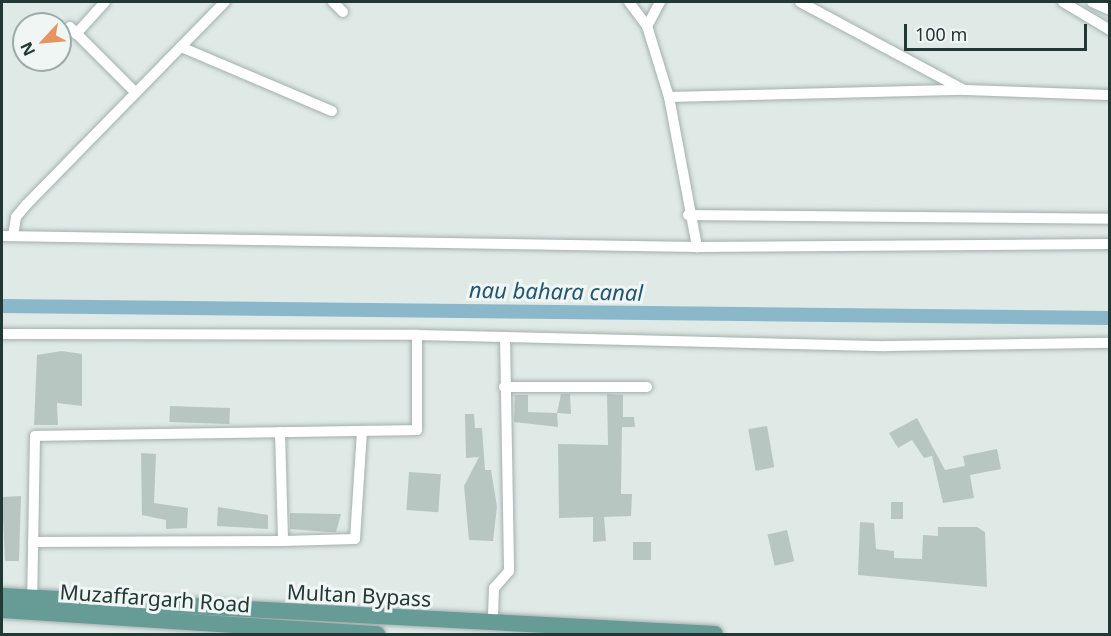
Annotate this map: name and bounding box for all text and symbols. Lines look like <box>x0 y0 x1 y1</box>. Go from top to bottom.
north arrow <box>12 12 72 72</box>
scale bar <box>907 12 1090 50</box>
text: 100 m <box>915 22 967 46</box>
text: N <box>15 38 40 60</box>
water label: nau bahara canal <box>469 276 643 306</box>
street label: Muzaffargarh Road <box>59 579 251 617</box>
street label: Multan Bypass <box>286 579 432 611</box>

